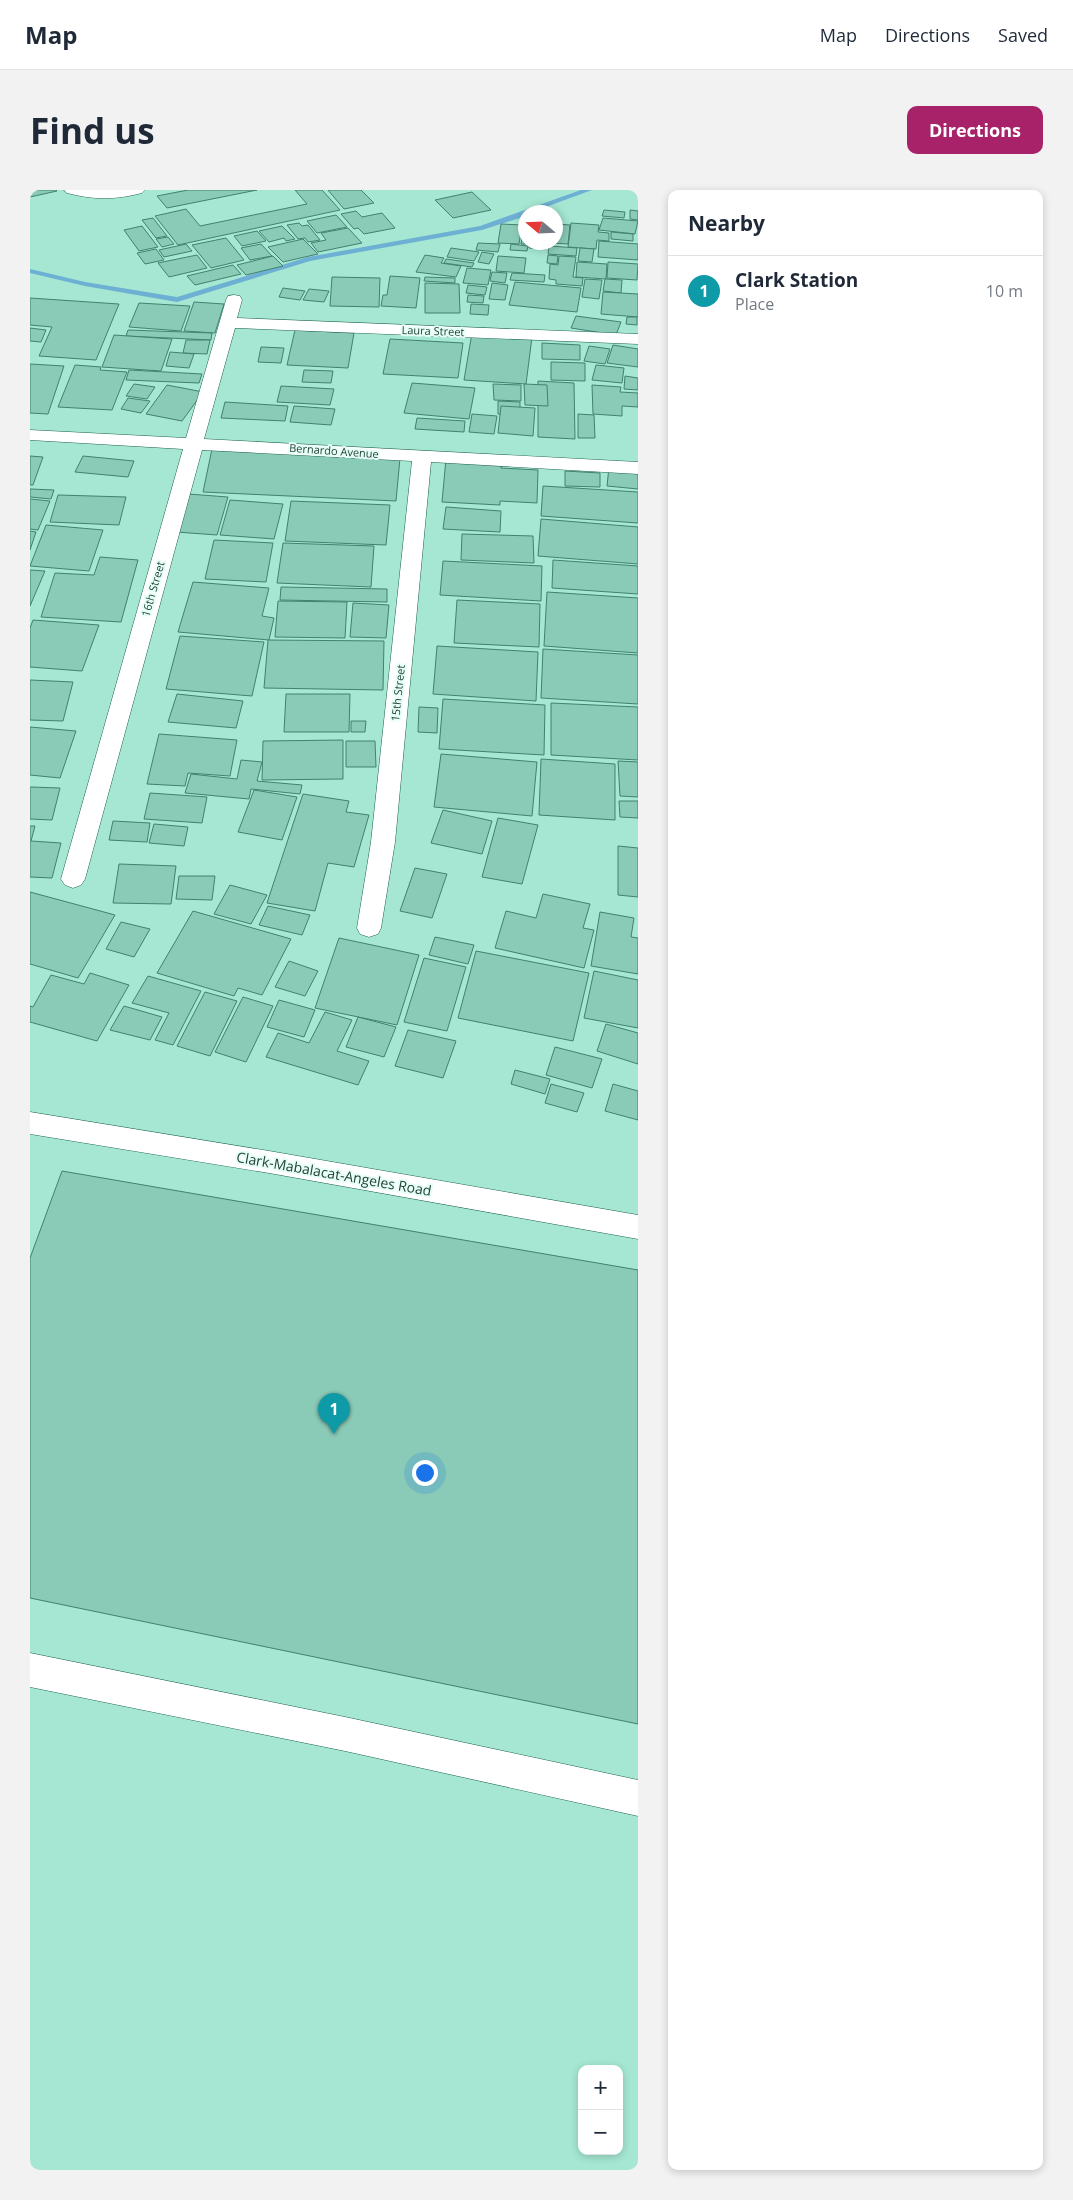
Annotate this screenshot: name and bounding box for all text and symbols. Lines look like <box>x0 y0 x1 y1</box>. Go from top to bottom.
text: Map <box>25 18 77 51</box>
text: Map <box>820 23 857 47</box>
text: Directions <box>885 23 970 47</box>
text: Saved <box>998 23 1048 47</box>
button: Directions <box>907 106 1043 154</box>
text: Find us <box>30 107 155 154</box>
north arrow <box>518 205 563 250</box>
text: Nearby <box>688 209 765 237</box>
text: Clark Station <box>735 267 858 293</box>
text: 1 <box>699 280 709 302</box>
text: 10 m <box>986 280 1023 302</box>
text: Place <box>735 293 774 315</box>
street label: Laura Street <box>401 322 465 339</box>
street label: Bernardo Avenue <box>289 440 379 461</box>
street label: 16th Street <box>137 559 168 618</box>
street label: 15th Street <box>387 664 408 722</box>
street label: Clark-Mabalacat-Angeles Road <box>235 1147 433 1200</box>
pin: 1 <box>318 1393 350 1434</box>
your location <box>412 1460 438 1486</box>
map controls <box>578 2065 623 2155</box>
button: + <box>578 2065 623 2110</box>
button: − <box>578 2110 623 2155</box>

